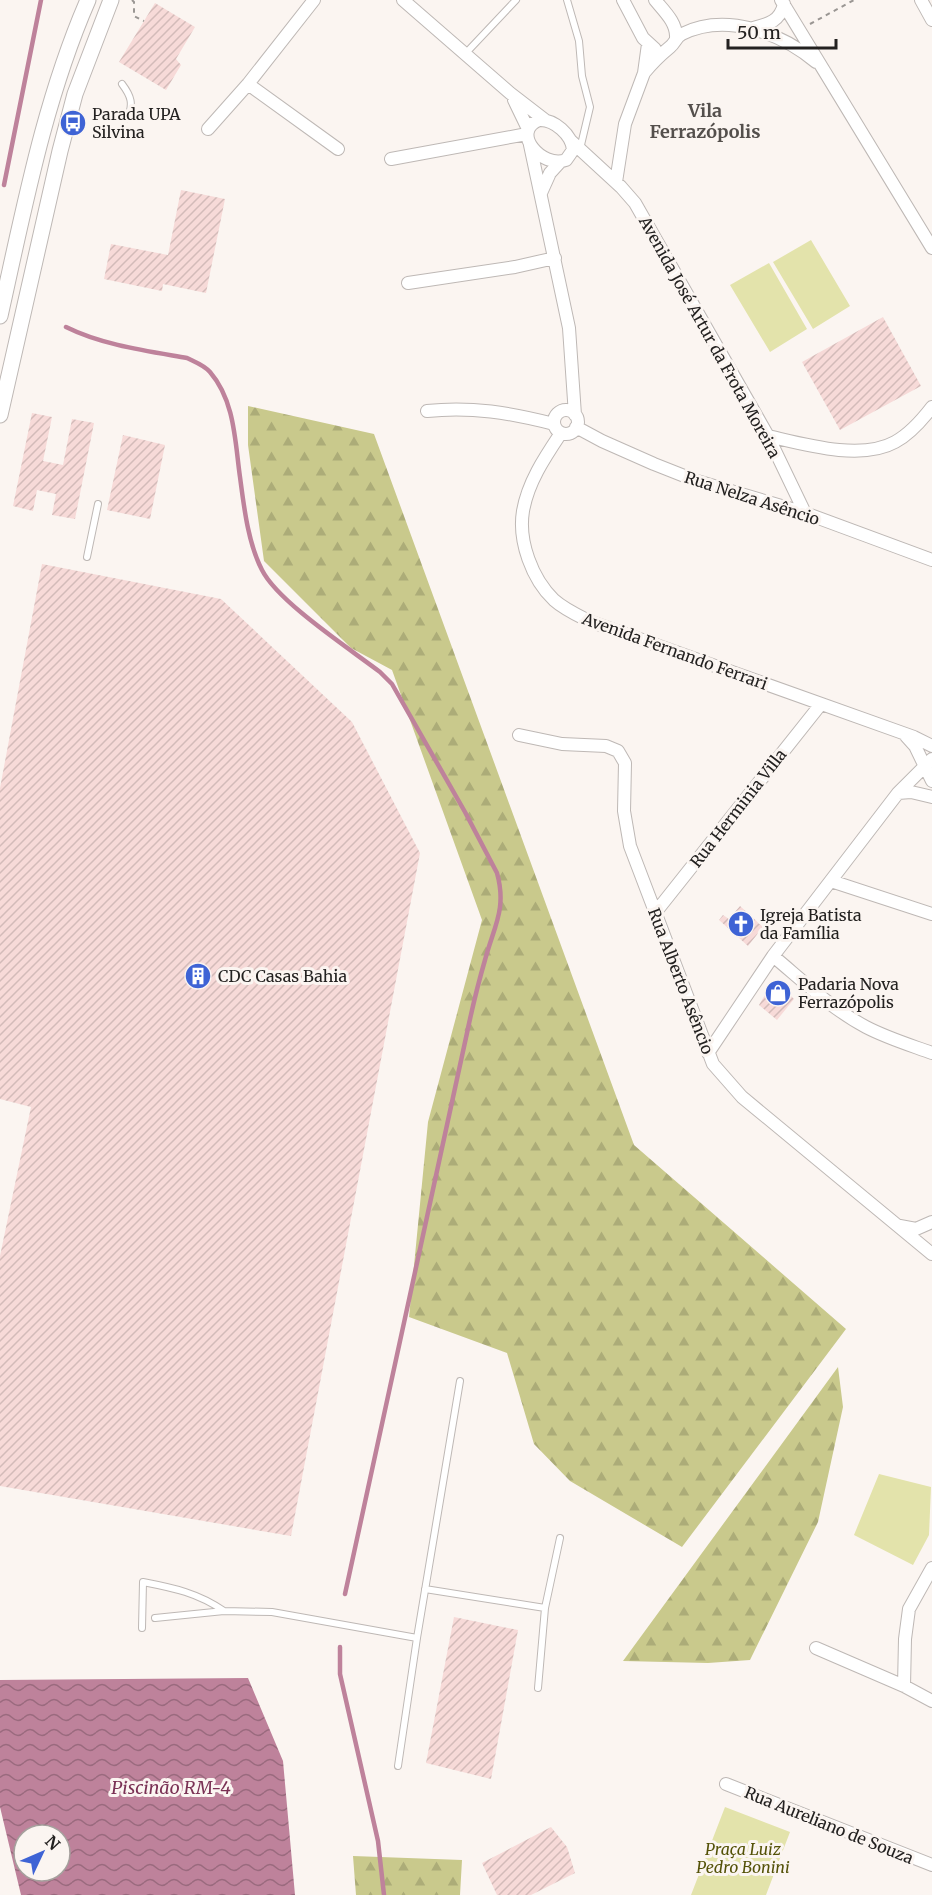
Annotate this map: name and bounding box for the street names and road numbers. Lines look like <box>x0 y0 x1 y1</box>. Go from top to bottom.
street label: Avenida José Artur da Frota Moreira <box>635 212 785 462</box>
street label: Rua Nelza Asêncio <box>682 467 822 529</box>
street label: Avenida Fernando Ferrari <box>579 608 770 694</box>
street label: Rua Herminia Villa <box>686 744 791 871</box>
street label: Rua Alberto Asêncio <box>644 905 718 1057</box>
street label: Rua Aureliano de Souza <box>742 1782 917 1868</box>

